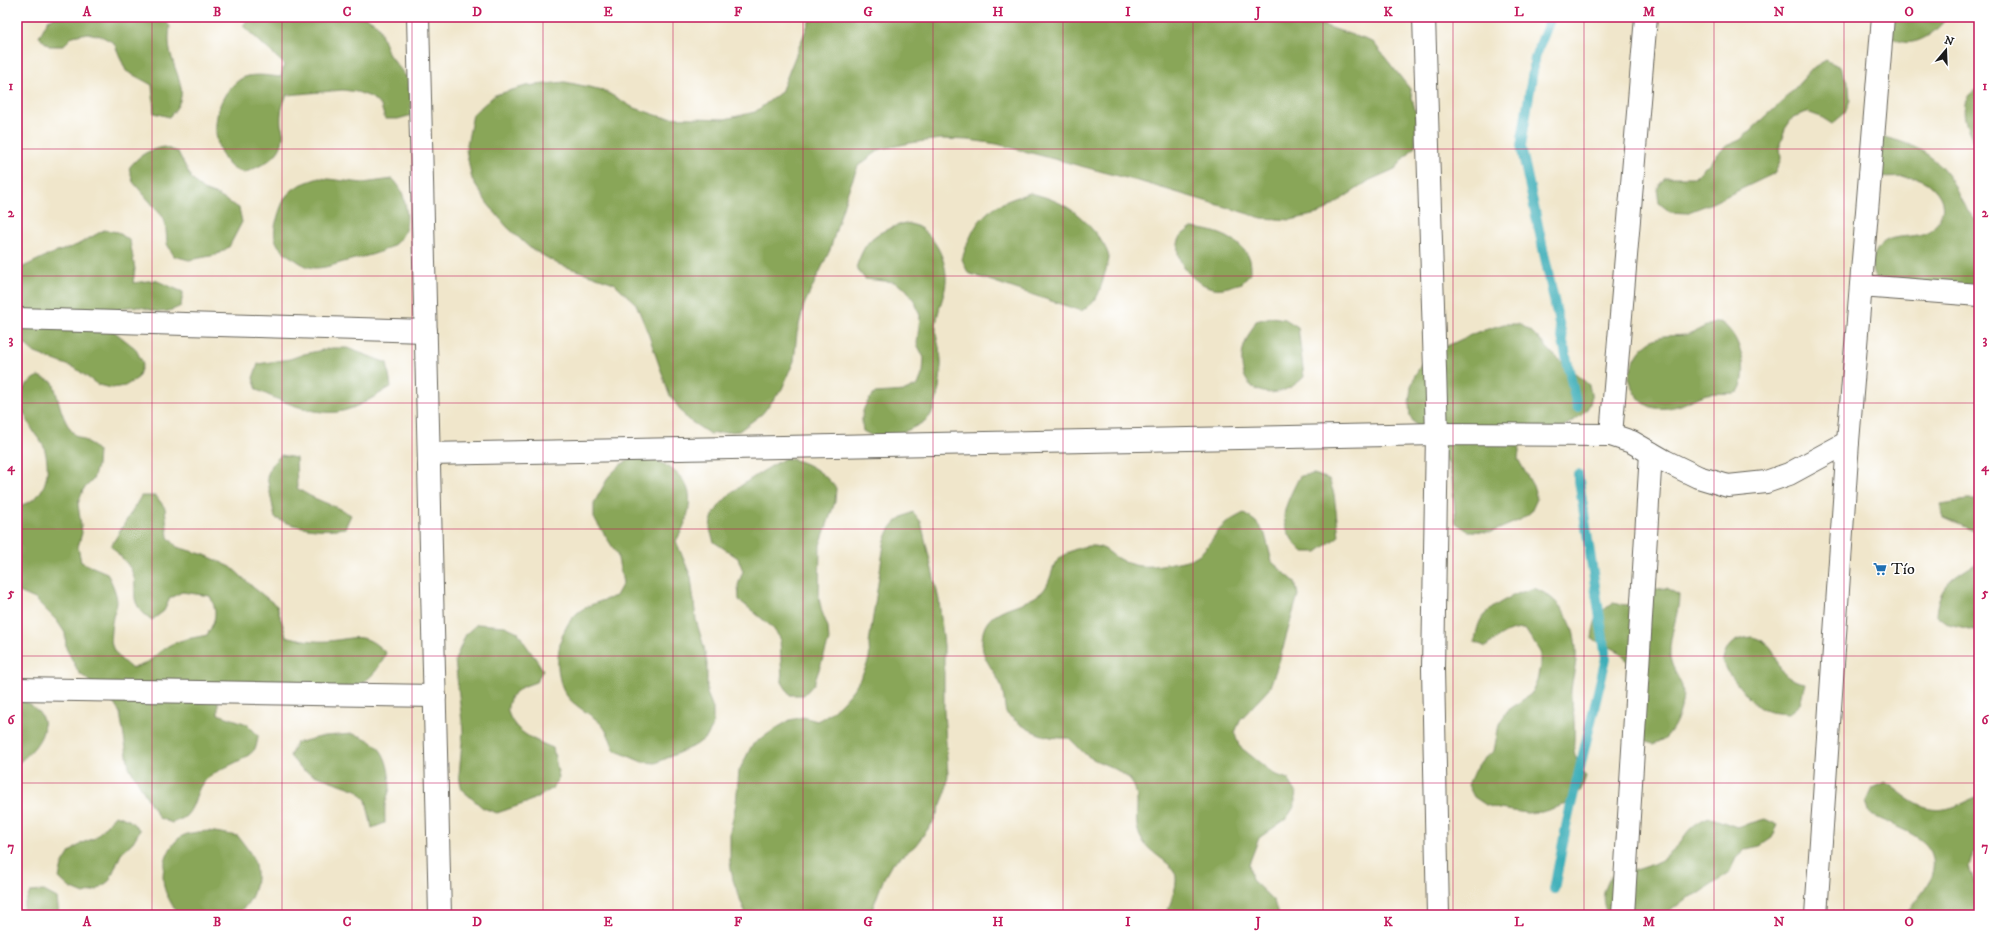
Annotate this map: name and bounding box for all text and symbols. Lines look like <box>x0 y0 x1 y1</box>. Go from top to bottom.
text: A <box>82 4 92 20</box>
text: B <box>213 4 221 20</box>
text: C <box>343 4 352 20</box>
text: D <box>472 4 482 20</box>
text: E <box>603 4 613 20</box>
text: F <box>734 4 743 20</box>
text: G <box>863 4 873 20</box>
text: H <box>993 4 1004 20</box>
text: I <box>1125 4 1131 20</box>
text: J <box>1253 4 1261 21</box>
text: K <box>1383 4 1393 20</box>
text: L <box>1514 4 1524 20</box>
text: M <box>1643 4 1655 20</box>
text: N <box>1774 4 1785 20</box>
text: O <box>1904 4 1914 20</box>
north arrow <box>1926 30 1966 70</box>
text: N <box>1942 33 1955 50</box>
text: 1 <box>9 78 14 94</box>
text: 1 <box>1983 78 1988 94</box>
text: 2 <box>8 205 15 221</box>
text: 2 <box>1982 205 1989 221</box>
text: 3 <box>9 332 14 348</box>
text: 3 <box>1983 332 1988 348</box>
text: 4 <box>6 459 15 476</box>
text: 4 <box>1980 459 1989 476</box>
place label: Tío <box>1891 559 1915 579</box>
supermarket icon: Tío <box>1872 561 1888 577</box>
text: 5 <box>7 585 15 601</box>
text: 5 <box>1981 585 1989 601</box>
text: 6 <box>8 712 16 728</box>
text: 6 <box>1982 712 1990 728</box>
text: 7 <box>8 839 15 855</box>
text: 7 <box>1982 839 1989 855</box>
text: A <box>82 914 92 930</box>
text: B <box>213 914 221 930</box>
text: C <box>343 914 352 930</box>
text: D <box>472 914 482 930</box>
text: E <box>603 914 613 930</box>
text: F <box>734 914 743 930</box>
text: G <box>863 914 873 930</box>
text: H <box>993 914 1004 930</box>
text: I <box>1125 914 1131 930</box>
text: J <box>1253 914 1261 931</box>
text: K <box>1383 914 1393 930</box>
text: L <box>1514 914 1524 930</box>
text: M <box>1643 914 1655 930</box>
text: N <box>1774 914 1785 930</box>
text: O <box>1904 914 1914 930</box>

